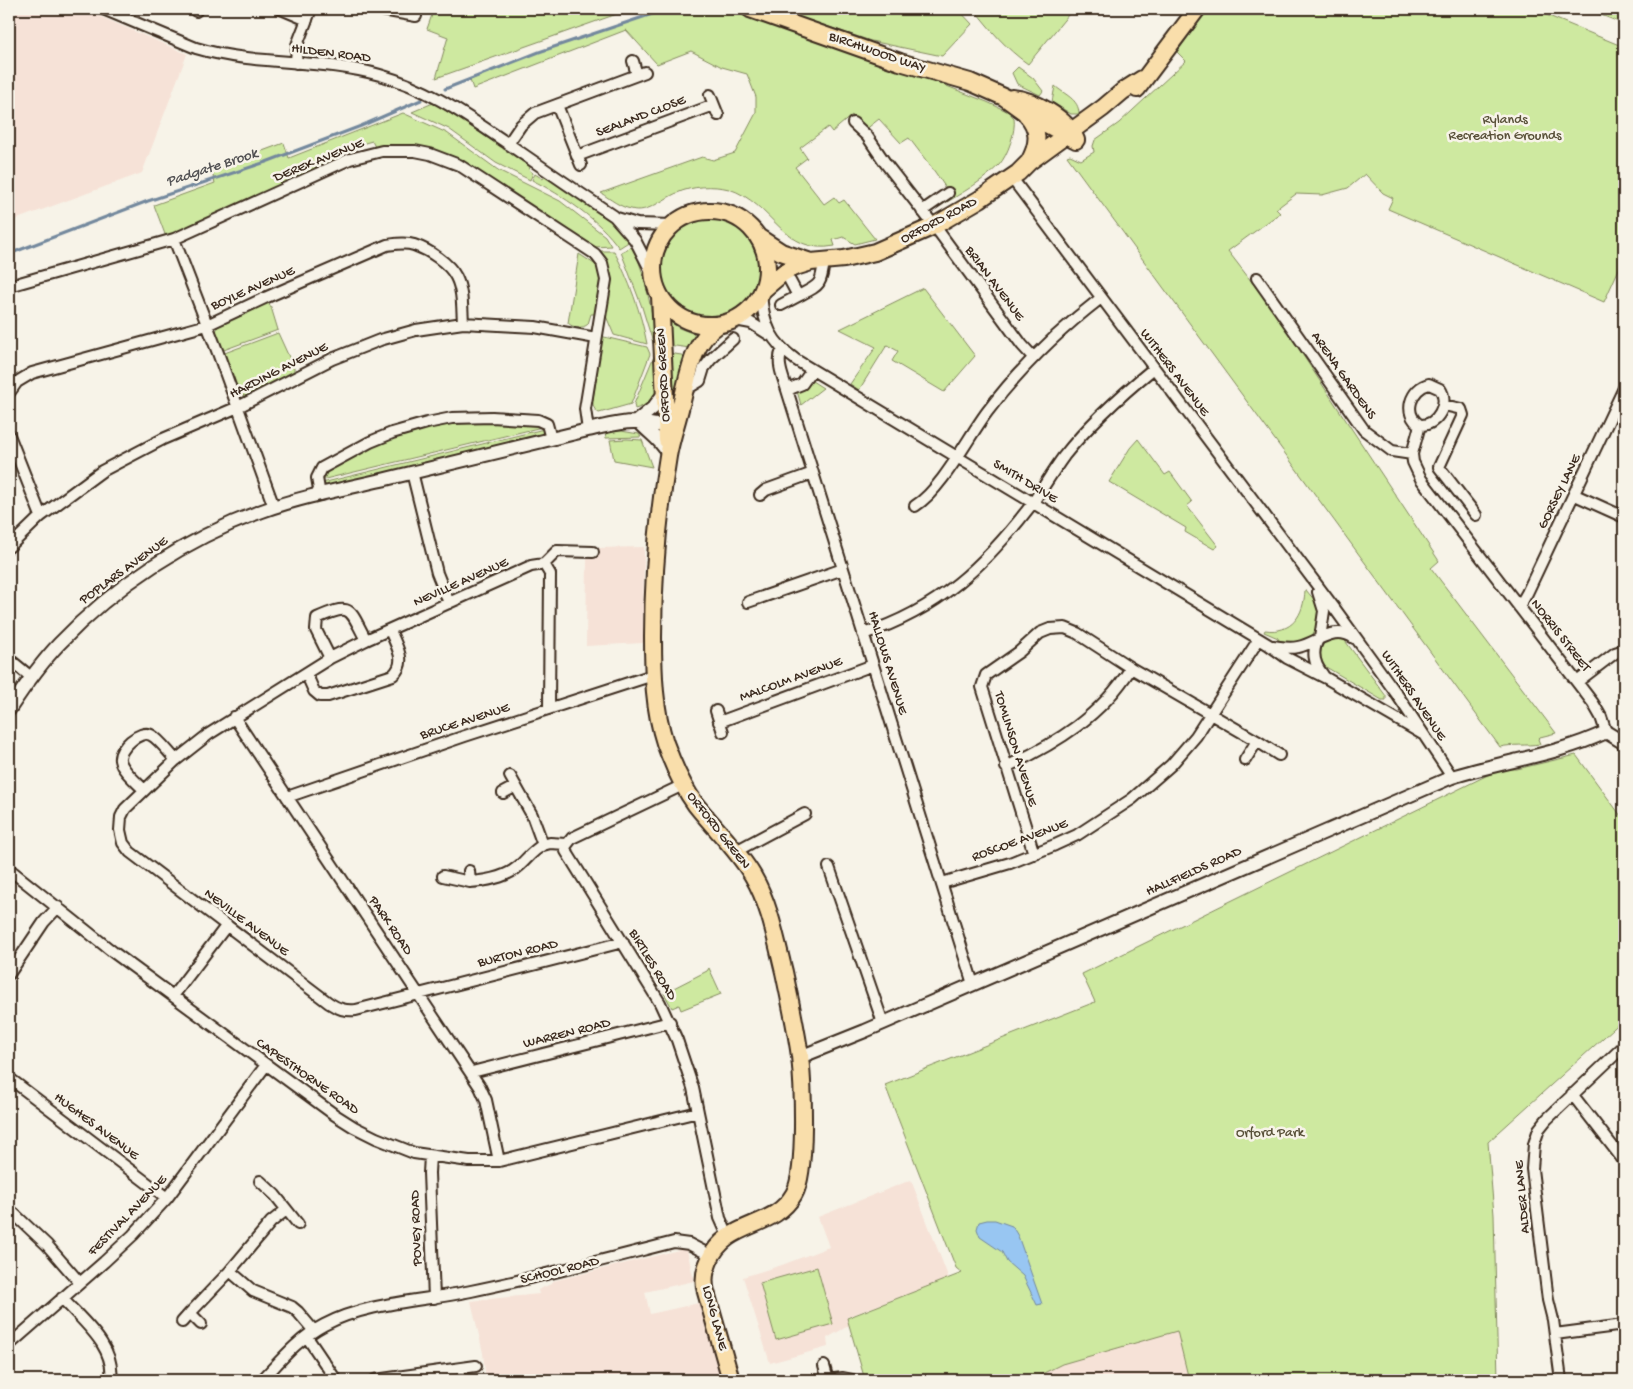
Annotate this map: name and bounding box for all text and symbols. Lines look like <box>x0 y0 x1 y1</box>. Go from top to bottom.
street label: BIRCHWOOD WAY <box>825 28 928 78</box>
street label: HILDEN ROAD <box>290 41 373 67</box>
street label: SEALAND CLOSE <box>594 92 689 142</box>
park label: Rylands Recreation Grounds <box>1449 112 1562 145</box>
street label: DEREK AVENUE <box>271 135 368 187</box>
water label: Padgate Brook <box>164 144 261 191</box>
street label: ORFORD ROAD <box>898 193 981 248</box>
street label: BRIAN AVENUE <box>960 242 1028 326</box>
street label: BOYLE AVENUE <box>208 262 299 315</box>
street label: WITHERS AVENUE <box>1136 326 1213 421</box>
street label: ORFORD GREEN <box>653 328 675 422</box>
street label: ARENA GARDENS <box>1307 329 1380 423</box>
street label: HARDING AVENUE <box>227 338 332 403</box>
street label: GORSEY LANE <box>1535 451 1586 532</box>
street label: SMITH DRIVE <box>990 456 1062 509</box>
street label: POPLARS AVENUE <box>76 532 173 609</box>
street label: NEVILLE AVENUE <box>411 554 512 612</box>
street label: NORRIS STREET <box>1526 596 1594 676</box>
street label: HALLOWS AVENUE <box>863 609 911 718</box>
street label: WITHERS AVENUE <box>1377 648 1450 745</box>
street label: MALCOLM AVENUE <box>737 653 846 706</box>
street label: TOMLINSON AVENUE <box>989 689 1041 810</box>
street label: BRUCE AVENUE <box>417 699 513 745</box>
street label: ORFORD GREEN <box>682 789 754 873</box>
street label: ROSCOE AVENUE <box>970 815 1072 866</box>
street label: HALLFIELDS ROAD <box>1144 843 1245 901</box>
street label: NEVILLE AVENUE <box>200 886 293 961</box>
street label: PARK ROAD <box>364 892 416 959</box>
street label: BIRTLES ROAD <box>624 925 680 1004</box>
street label: BURTON ROAD <box>475 936 561 972</box>
street label: WARREN ROAD <box>522 1015 613 1053</box>
street label: CAPESTHORNE ROAD <box>252 1035 363 1120</box>
street label: HUGHES AVENUE <box>50 1089 143 1165</box>
park label: Orford Park <box>1236 1125 1306 1142</box>
street label: ALDER LANE <box>1511 1159 1535 1234</box>
street label: FESTIVAL AVENUE <box>84 1171 172 1261</box>
street label: POVEY ROAD <box>407 1189 427 1267</box>
street label: SCHOOL ROAD <box>519 1253 602 1289</box>
street label: LONG LANE <box>697 1284 731 1353</box>

